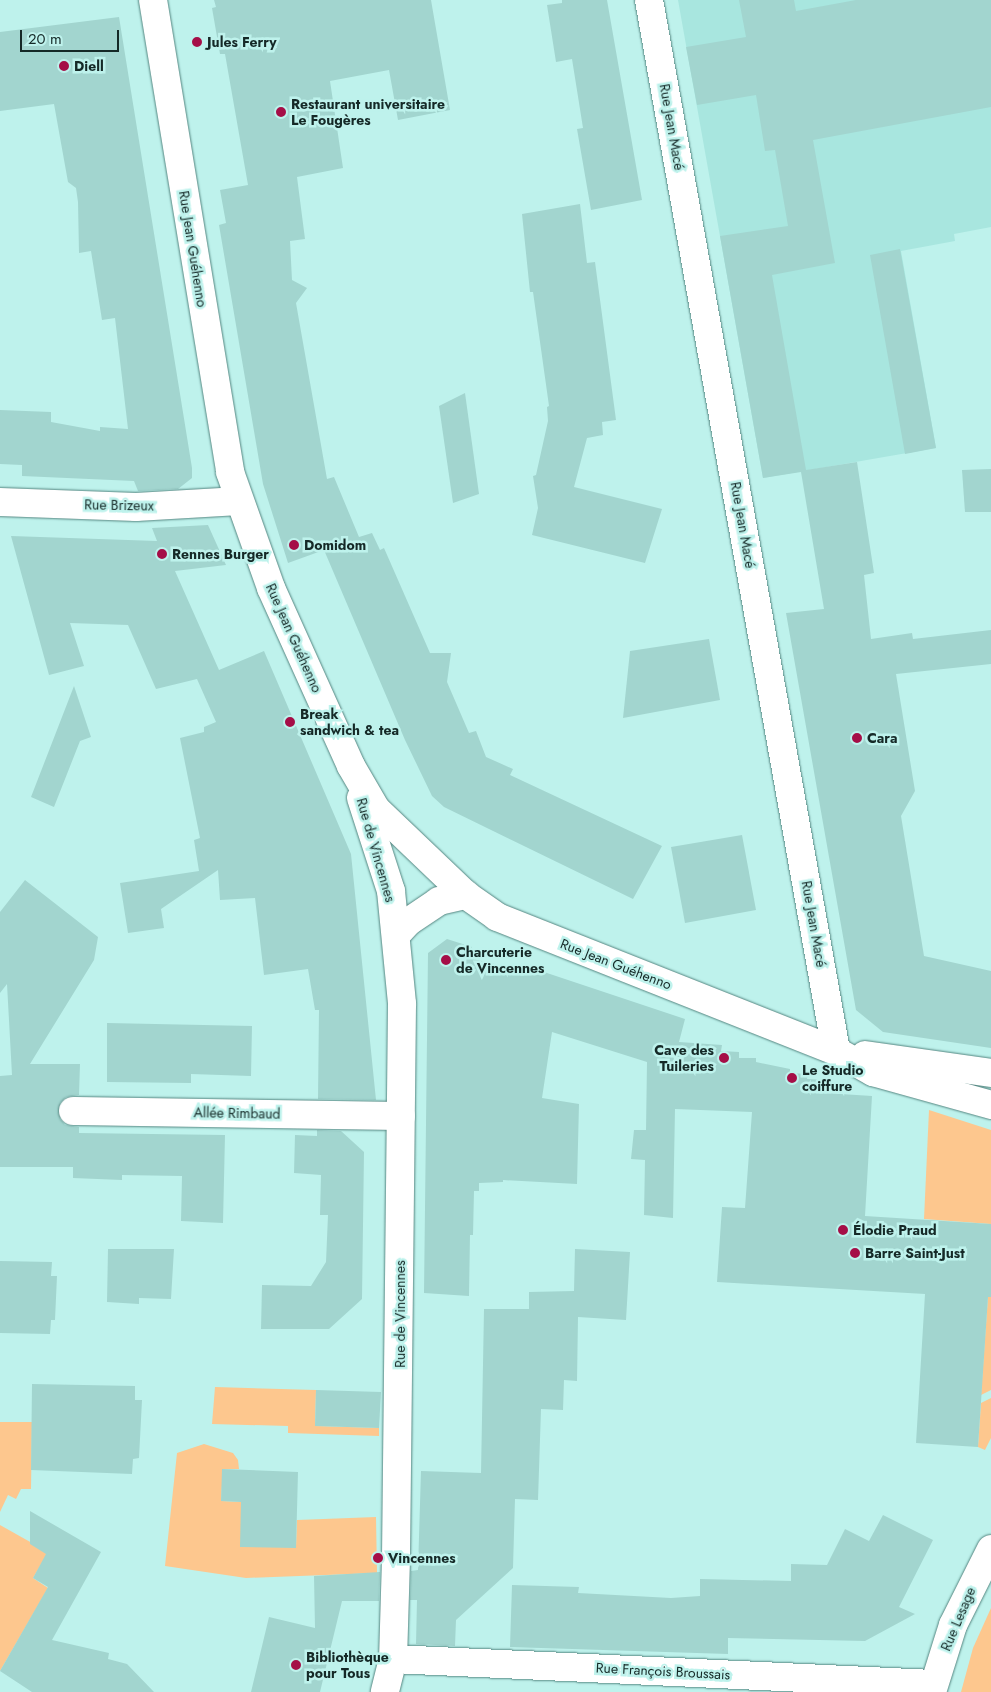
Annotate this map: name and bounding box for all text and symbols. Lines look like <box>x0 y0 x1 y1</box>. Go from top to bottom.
scale bar <box>22 20 121 52</box>
text: 20 m <box>28 28 62 50</box>
place label: Jules Ferry <box>207 34 277 50</box>
marker: Jules Ferry <box>191 36 203 48</box>
place label: Diell <box>74 58 104 74</box>
marker: Diell <box>58 60 70 72</box>
street label: Rue Jean Macé <box>656 82 688 172</box>
place label: Restaurant universitaire Le Fougères <box>291 96 445 128</box>
marker: Restaurant universitaire Le Fougères <box>275 106 287 118</box>
street label: Rue Jean Guéhenno <box>175 190 211 308</box>
street label: Rue Jean Macé <box>727 480 759 570</box>
street label: Rue Brizeux <box>84 496 154 514</box>
place label: Domidom <box>304 537 366 553</box>
marker: Domidom <box>288 539 300 551</box>
place label: Rennes Burger <box>172 546 269 562</box>
marker: Rennes Burger <box>156 548 168 560</box>
street label: Rue Jean Guéhenno <box>262 581 326 695</box>
place label: Break sandwich & tea <box>300 706 399 739</box>
marker: Break sandwich & tea <box>284 716 296 728</box>
place label: Cara <box>867 730 898 746</box>
marker: Cara <box>851 732 863 744</box>
street label: Rue de Vincennes <box>353 796 399 904</box>
street label: Rue Jean Macé <box>798 879 830 969</box>
street label: Rue Jean Guéhenno <box>558 935 674 993</box>
place label: Charcuterie de Vincennes <box>456 944 545 976</box>
marker: Charcuterie de Vincennes <box>440 954 452 966</box>
place label: Cave des Tuileries <box>654 1042 714 1074</box>
marker: Cave des Tuileries <box>718 1052 730 1064</box>
place label: Le Studio coiffure <box>802 1062 864 1094</box>
marker: Le Studio coiffure <box>786 1072 798 1084</box>
street label: Allée Rimbaud <box>193 1104 281 1122</box>
place label: Élodie Praud <box>853 1222 937 1238</box>
marker: Élodie Praud <box>837 1224 849 1236</box>
place label: Barre Saint-Just <box>865 1245 965 1261</box>
marker: Barre Saint-Just <box>849 1247 861 1259</box>
street label: Rue de Vincennes <box>392 1260 408 1368</box>
place label: Vincennes <box>388 1550 456 1566</box>
marker: Vincennes <box>372 1552 384 1564</box>
street label: Rue Lesage <box>937 1585 979 1653</box>
place label: Bibliothèque pour Tous <box>306 1649 389 1681</box>
marker: Bibliothèque pour Tous <box>290 1659 302 1671</box>
street label: Rue François Broussais <box>595 1659 731 1683</box>

